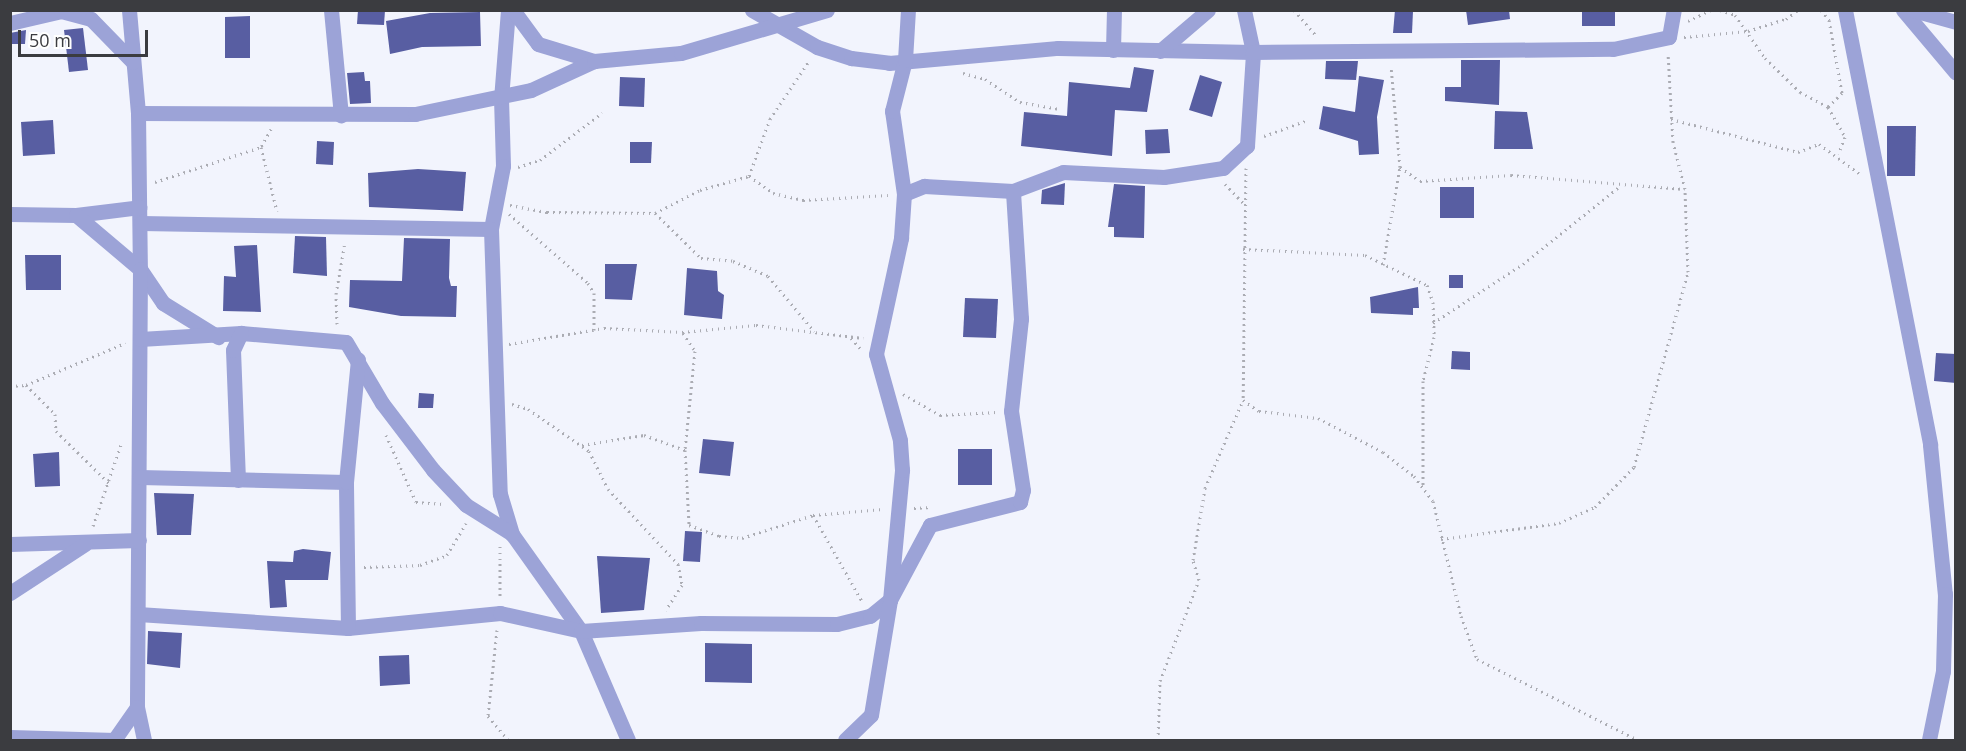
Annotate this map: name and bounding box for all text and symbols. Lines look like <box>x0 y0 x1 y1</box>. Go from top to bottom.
scale bar <box>21 18 152 56</box>
text: 50 m <box>29 28 71 52</box>

